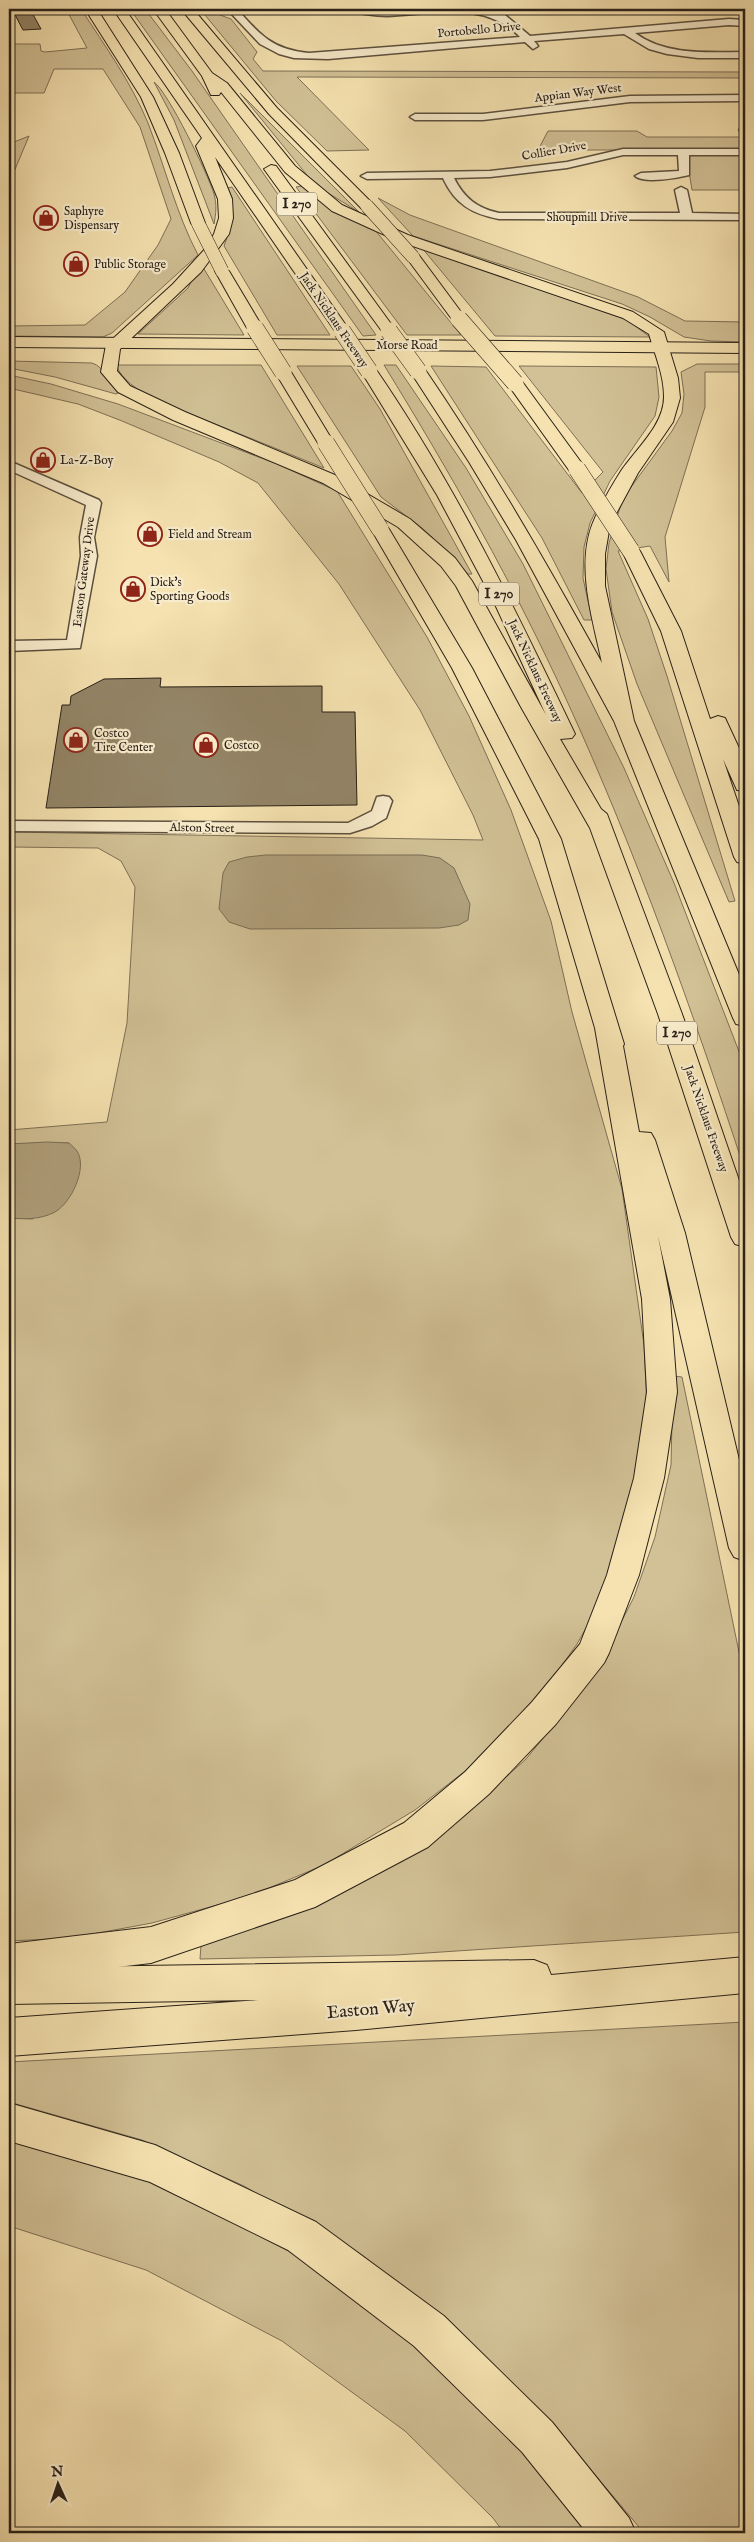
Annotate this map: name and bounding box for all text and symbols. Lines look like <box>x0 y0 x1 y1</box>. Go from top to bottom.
street label: Portobello Drive <box>437 19 522 41</box>
street label: Appian Way West <box>533 80 622 107</box>
street label: Collier Drive <box>521 138 588 164</box>
road number: I 270 <box>277 192 317 215</box>
place label: Saphyre Dispensary <box>64 204 119 234</box>
shop icon: Saphyre Dispensary <box>33 205 59 231</box>
street label: Shoupmill Drive <box>546 210 628 226</box>
shop icon: Public Storage <box>63 251 89 277</box>
place label: Public Storage <box>94 257 167 272</box>
street label: Jack Nicklaus Freeway <box>294 268 372 371</box>
street label: Morse Road <box>376 338 438 353</box>
shop icon: La-Z-Boy <box>30 447 56 473</box>
place label: La-Z-Boy <box>60 453 114 468</box>
street label: Easton Gateway Drive <box>70 516 98 628</box>
shop icon: Field and Stream <box>137 521 163 547</box>
place label: Field and Stream <box>168 527 252 542</box>
place label: Dick's Sporting Goods <box>150 575 229 605</box>
shop icon: Dick's Sporting Goods <box>120 576 146 602</box>
road number: I 270 <box>479 582 519 606</box>
street label: Jack Nicklaus Freeway <box>503 615 566 726</box>
place label: Costco Tire Center <box>94 726 154 755</box>
shop icon: Costco Tire Center <box>63 727 89 753</box>
shop icon: Costco <box>193 732 219 758</box>
place label: Costco <box>224 738 260 753</box>
street label: Alston Street <box>168 820 235 836</box>
road number: I 270 <box>657 1021 697 1044</box>
street label: Jack Nicklaus Freeway <box>679 1062 731 1175</box>
street label: Easton Way <box>326 1995 416 2025</box>
north arrow <box>32 2460 82 2510</box>
text: N <box>50 2463 64 2481</box>

